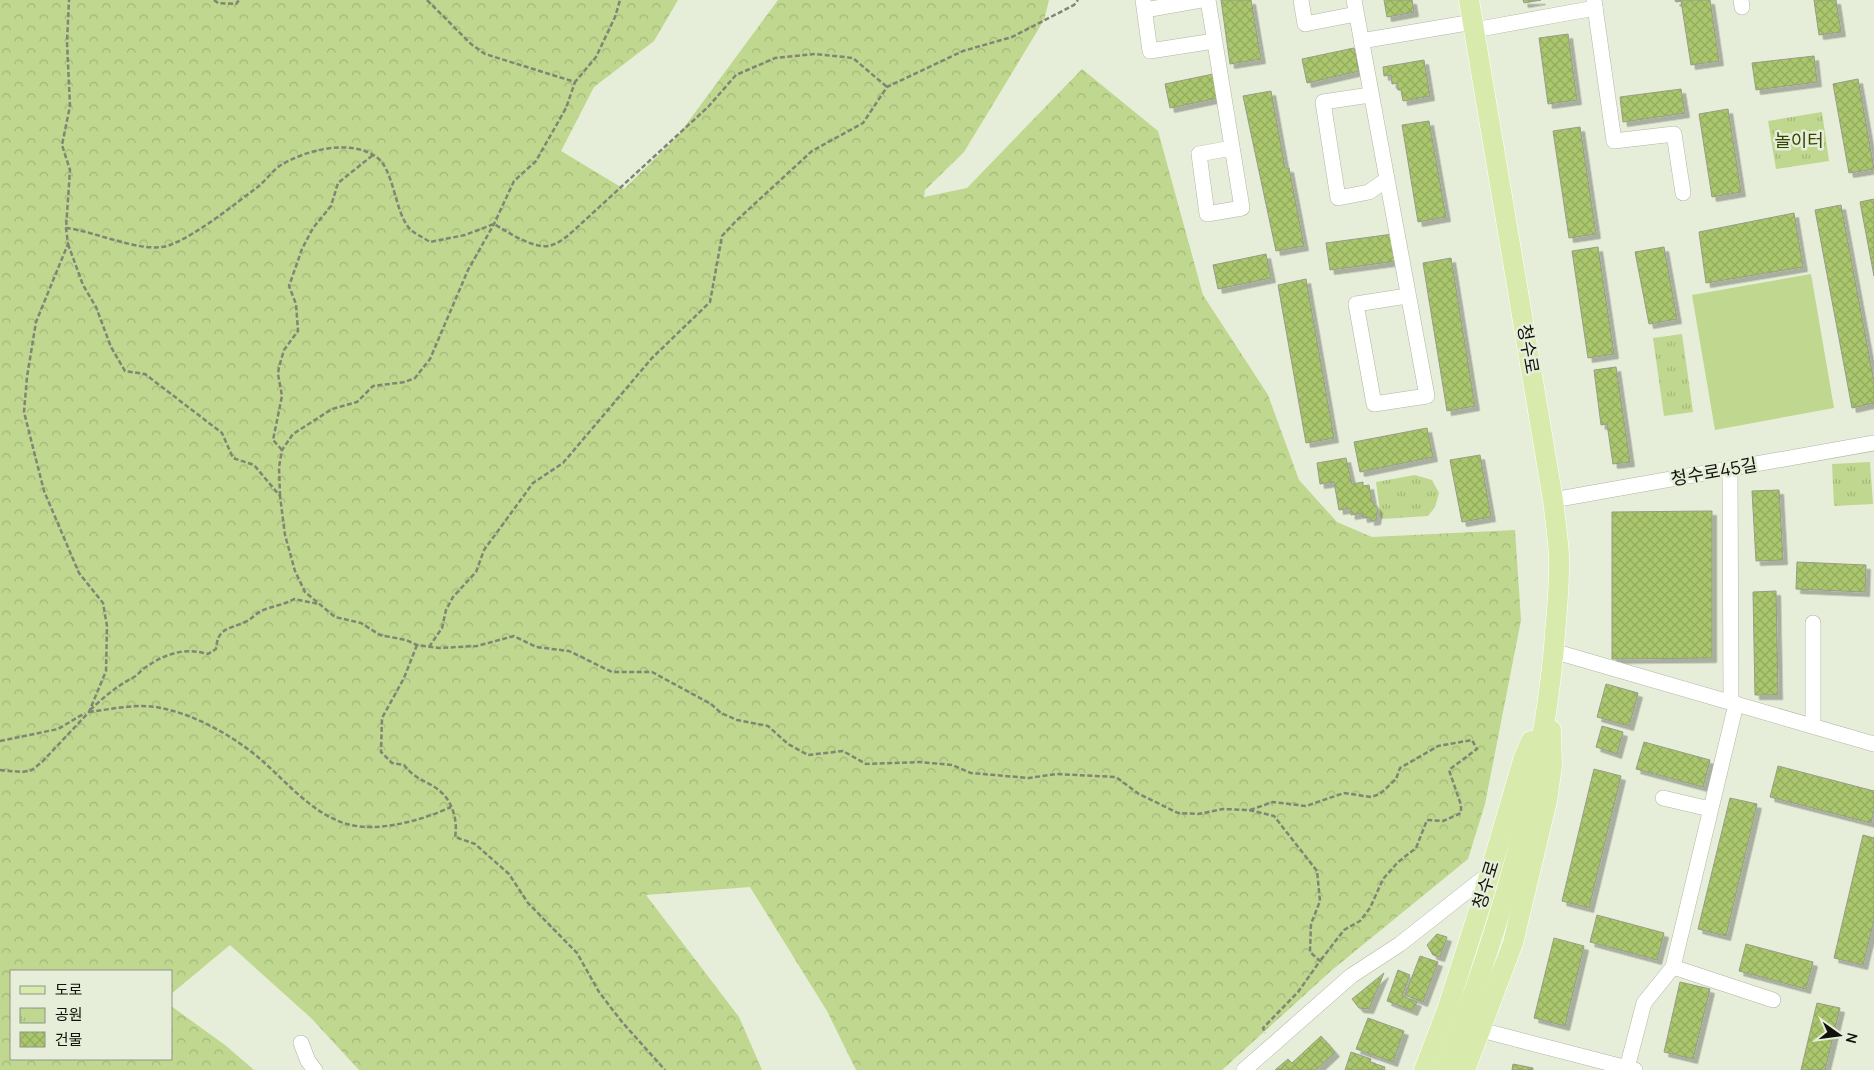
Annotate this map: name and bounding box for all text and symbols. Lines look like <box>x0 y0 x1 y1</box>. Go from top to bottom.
park label: 놀이터 <box>1774 128 1824 152</box>
street label: 청수로 <box>1513 322 1545 375</box>
street label: 청수로45길 <box>1669 452 1759 490</box>
street label: 청수로 <box>1466 857 1504 912</box>
legend <box>10 970 172 1060</box>
text: 도로 <box>55 979 83 1000</box>
text: 공원 <box>55 1004 83 1025</box>
north arrow <box>1814 1010 1864 1060</box>
text: 건물 <box>55 1029 83 1050</box>
text: N <box>1842 1031 1863 1045</box>

